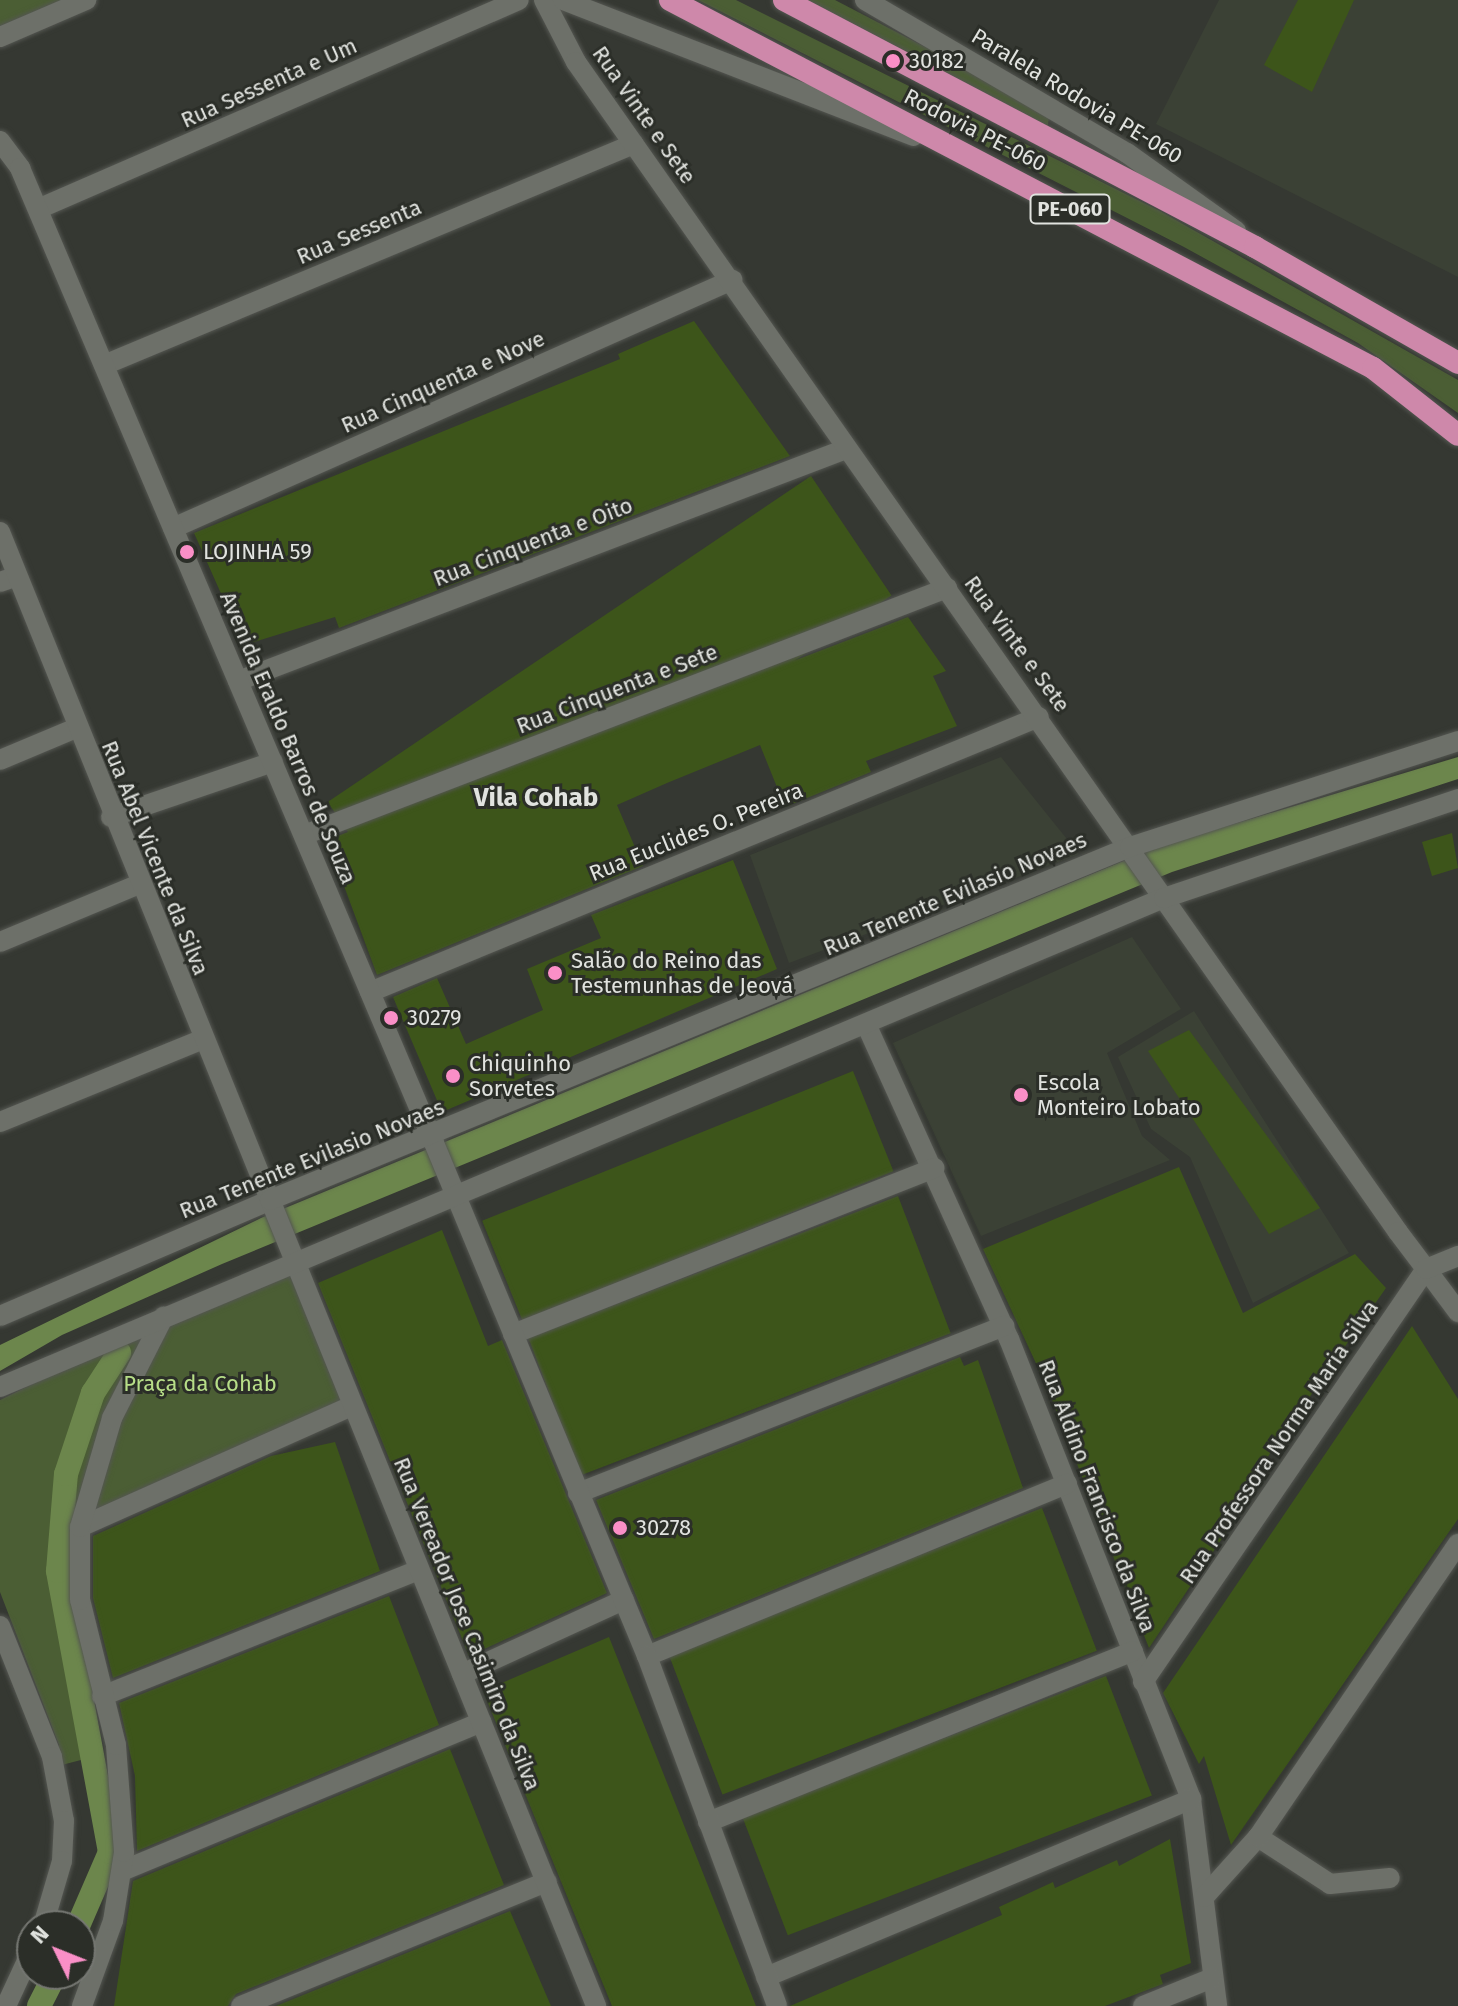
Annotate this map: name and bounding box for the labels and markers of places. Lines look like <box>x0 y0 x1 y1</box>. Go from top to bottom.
place label: 30182 <box>909 48 964 74</box>
marker: 30182 <box>884 52 902 70</box>
place label: LOJINHA 59 <box>203 539 312 565</box>
marker: LOJINHA 59 <box>178 543 196 561</box>
place label: Salão do Reino das Testemunhas de Jeová <box>571 947 793 998</box>
marker: Salão do Reino das Testemunhas de Jeová <box>546 964 564 982</box>
place label: 30279 <box>407 1005 462 1031</box>
marker: 30279 <box>382 1009 400 1027</box>
place label: Chiquinho Sorvetes <box>469 1050 571 1102</box>
marker: Chiquinho Sorvetes <box>444 1067 462 1085</box>
place label: Escola Monteiro Lobato <box>1037 1069 1201 1120</box>
marker: Escola Monteiro Lobato <box>1012 1086 1030 1104</box>
place label: 30278 <box>636 1515 691 1541</box>
marker: 30278 <box>611 1519 629 1537</box>

